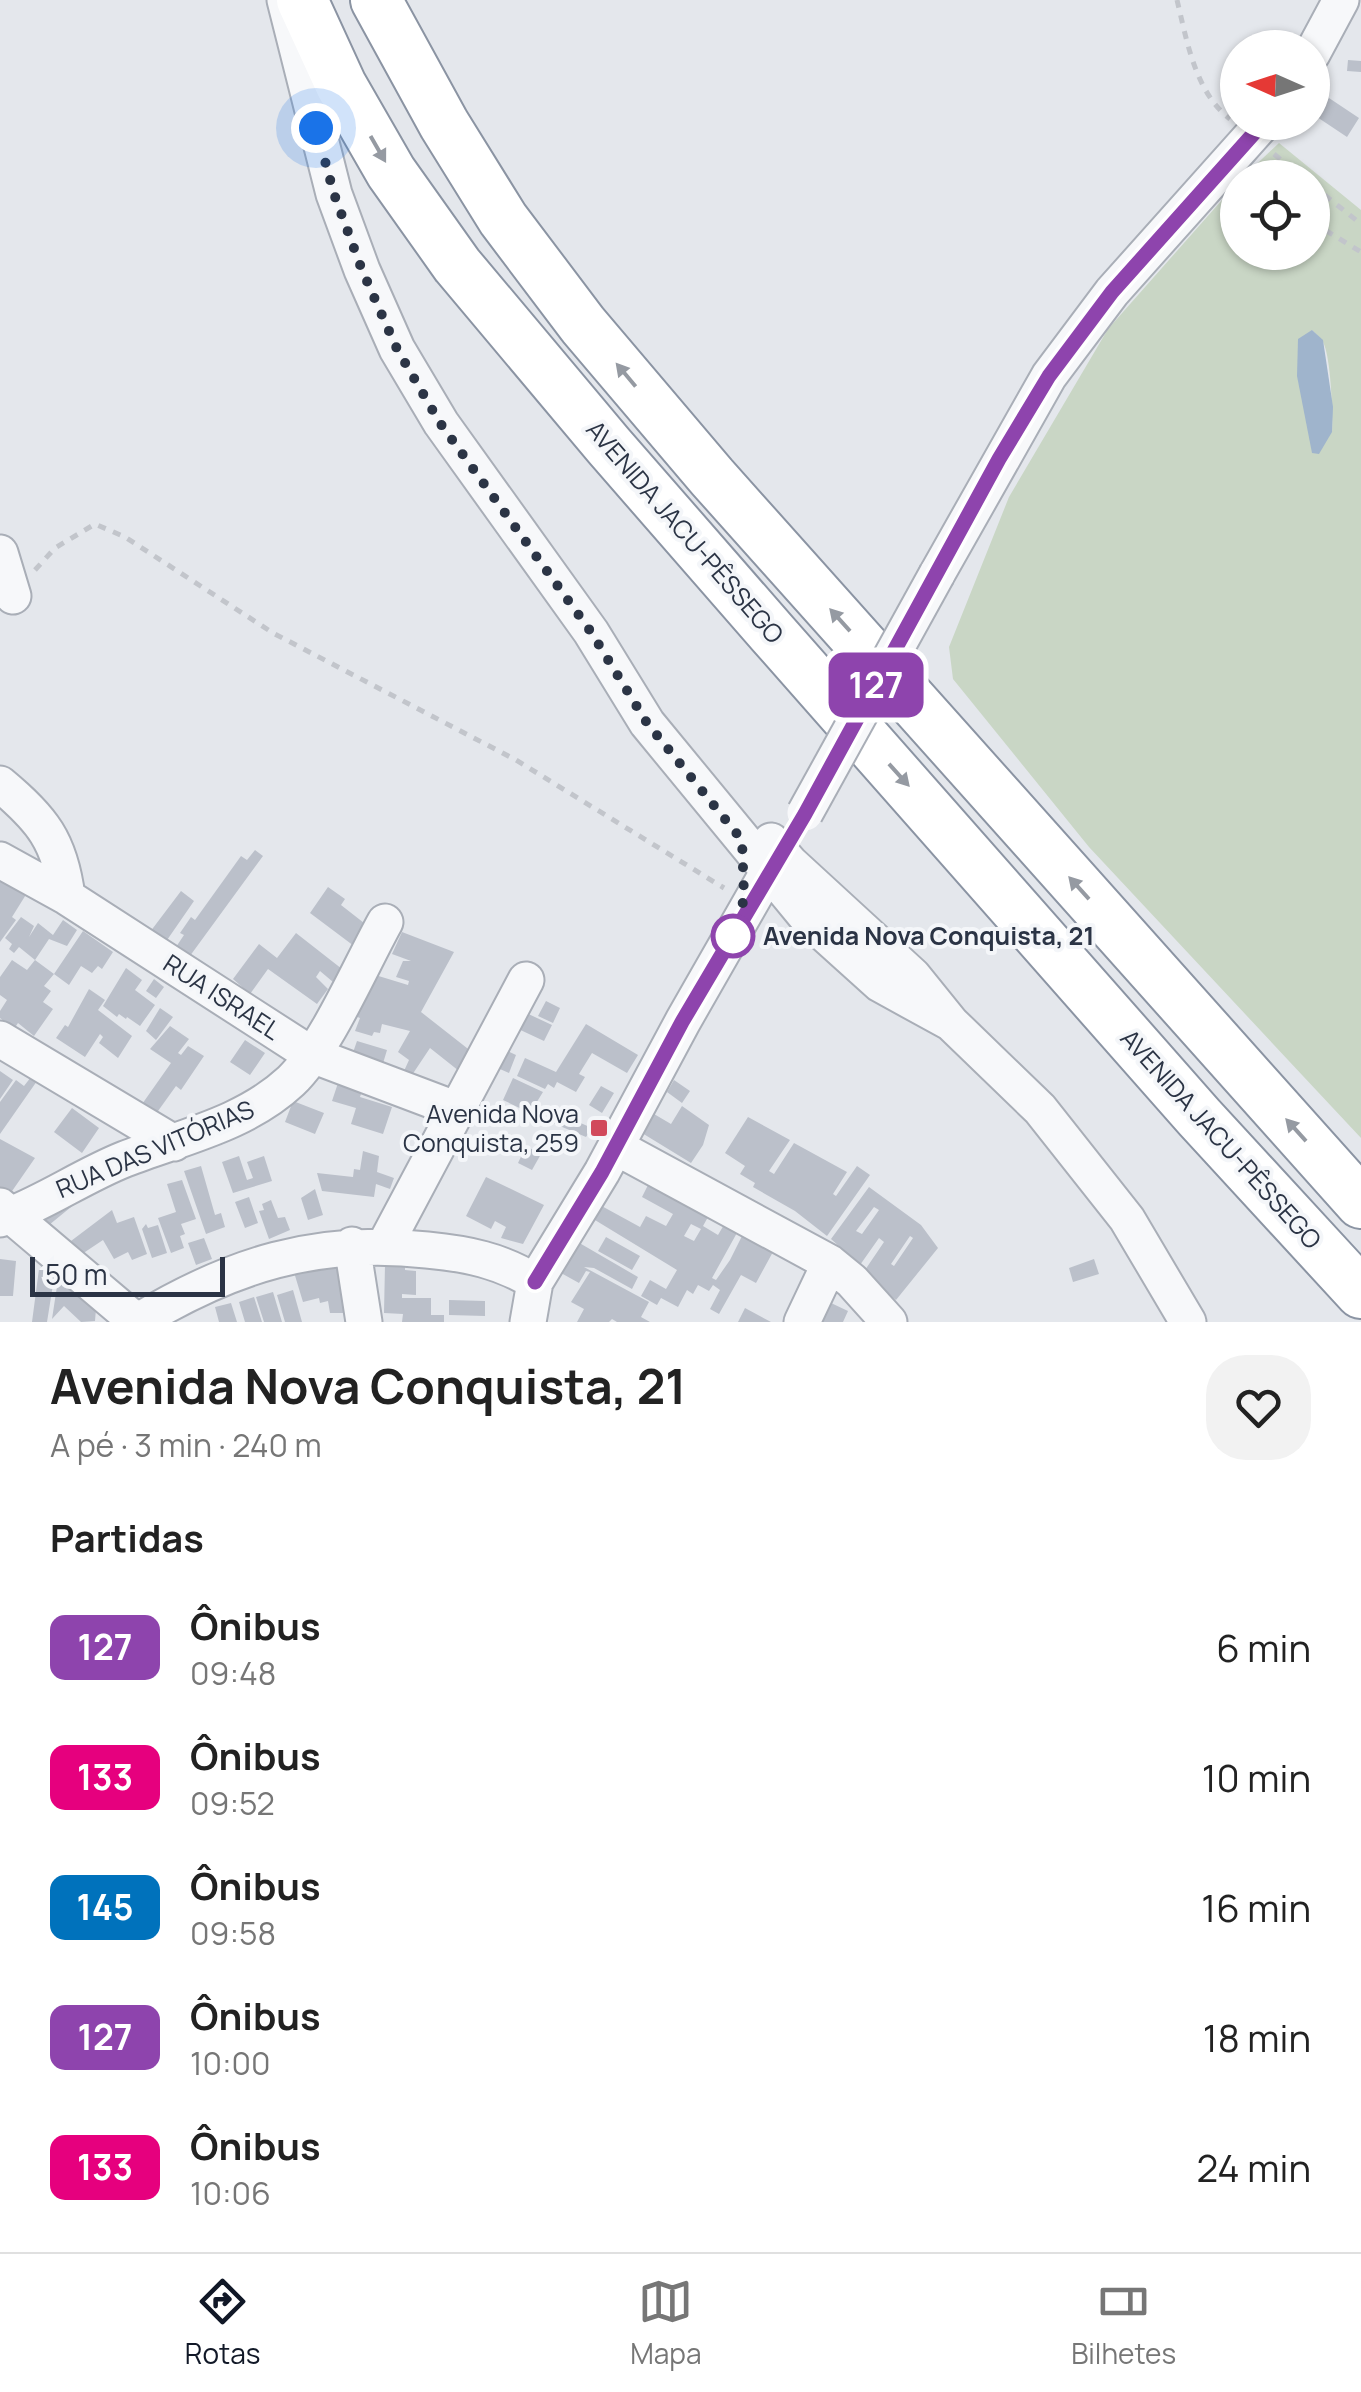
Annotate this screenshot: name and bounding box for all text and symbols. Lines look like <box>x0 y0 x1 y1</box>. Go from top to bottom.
north arrow <box>1220 30 1330 140</box>
map controls <box>1220 30 1330 270</box>
your location <box>291 103 341 153</box>
one-way arrow <box>369 135 387 163</box>
button: locate <box>1220 160 1330 270</box>
one-way arrow <box>615 363 637 388</box>
street label: AVENIDA JACU-PÊSSEGO <box>579 413 792 651</box>
one-way arrow <box>829 608 851 633</box>
line badge: 127 <box>818 652 934 718</box>
text: 127 <box>849 661 903 709</box>
one-way arrow <box>887 762 909 787</box>
one-way arrow <box>1069 876 1091 901</box>
marker: Avenida Nova Conquista, 21 <box>712 915 754 957</box>
place label: Avenida Nova Conquista, 21 <box>763 918 1094 953</box>
street label: RUA ISRAEL <box>157 946 288 1048</box>
street label: AVENIDA JACU-PÊSSEGO <box>1113 1021 1330 1256</box>
street label: RUA DAS VITÓRIAS <box>51 1091 259 1206</box>
place label: Avenida Nova Conquista, 259 <box>403 1096 579 1160</box>
marker: Avenida Nova Conquista, 259 <box>588 1117 610 1139</box>
one-way arrow <box>1285 1118 1308 1142</box>
scale bar <box>30 1252 225 1296</box>
text: 50 m <box>45 1255 108 1293</box>
text: Avenida Nova Conquista, 21 <box>50 1353 686 1418</box>
button: heart <box>1206 1355 1311 1460</box>
text: A pé · 3 min · 240 m <box>50 1423 322 1467</box>
text: Partidas <box>50 1511 204 1563</box>
text: Ônibus <box>190 1599 321 1651</box>
text: 6 min <box>1216 1621 1311 1673</box>
text: 127 <box>78 1623 132 1671</box>
text: 09:48 <box>190 1651 276 1695</box>
text: Ônibus <box>190 1729 321 1781</box>
text: 10 min <box>1202 1751 1311 1803</box>
text: 133 <box>77 1753 133 1801</box>
text: 09:52 <box>190 1781 275 1825</box>
text: Ônibus <box>190 1859 321 1911</box>
text: 16 min <box>1201 1881 1311 1933</box>
text: 145 <box>76 1883 134 1931</box>
text: 09:58 <box>190 1911 276 1955</box>
text: Ônibus <box>190 1989 321 2041</box>
text: 18 min <box>1203 2011 1311 2063</box>
text: 127 <box>78 2013 132 2061</box>
text: 10:00 <box>190 2041 271 2085</box>
text: Ônibus <box>190 2119 321 2171</box>
text: 24 min <box>1196 2141 1311 2193</box>
text: 133 <box>77 2143 133 2191</box>
text: 10:06 <box>190 2171 271 2215</box>
tab: Rotas <box>185 2274 261 2372</box>
tab: Mapa <box>630 2274 701 2372</box>
tab: Bilhetes <box>1071 2274 1176 2372</box>

